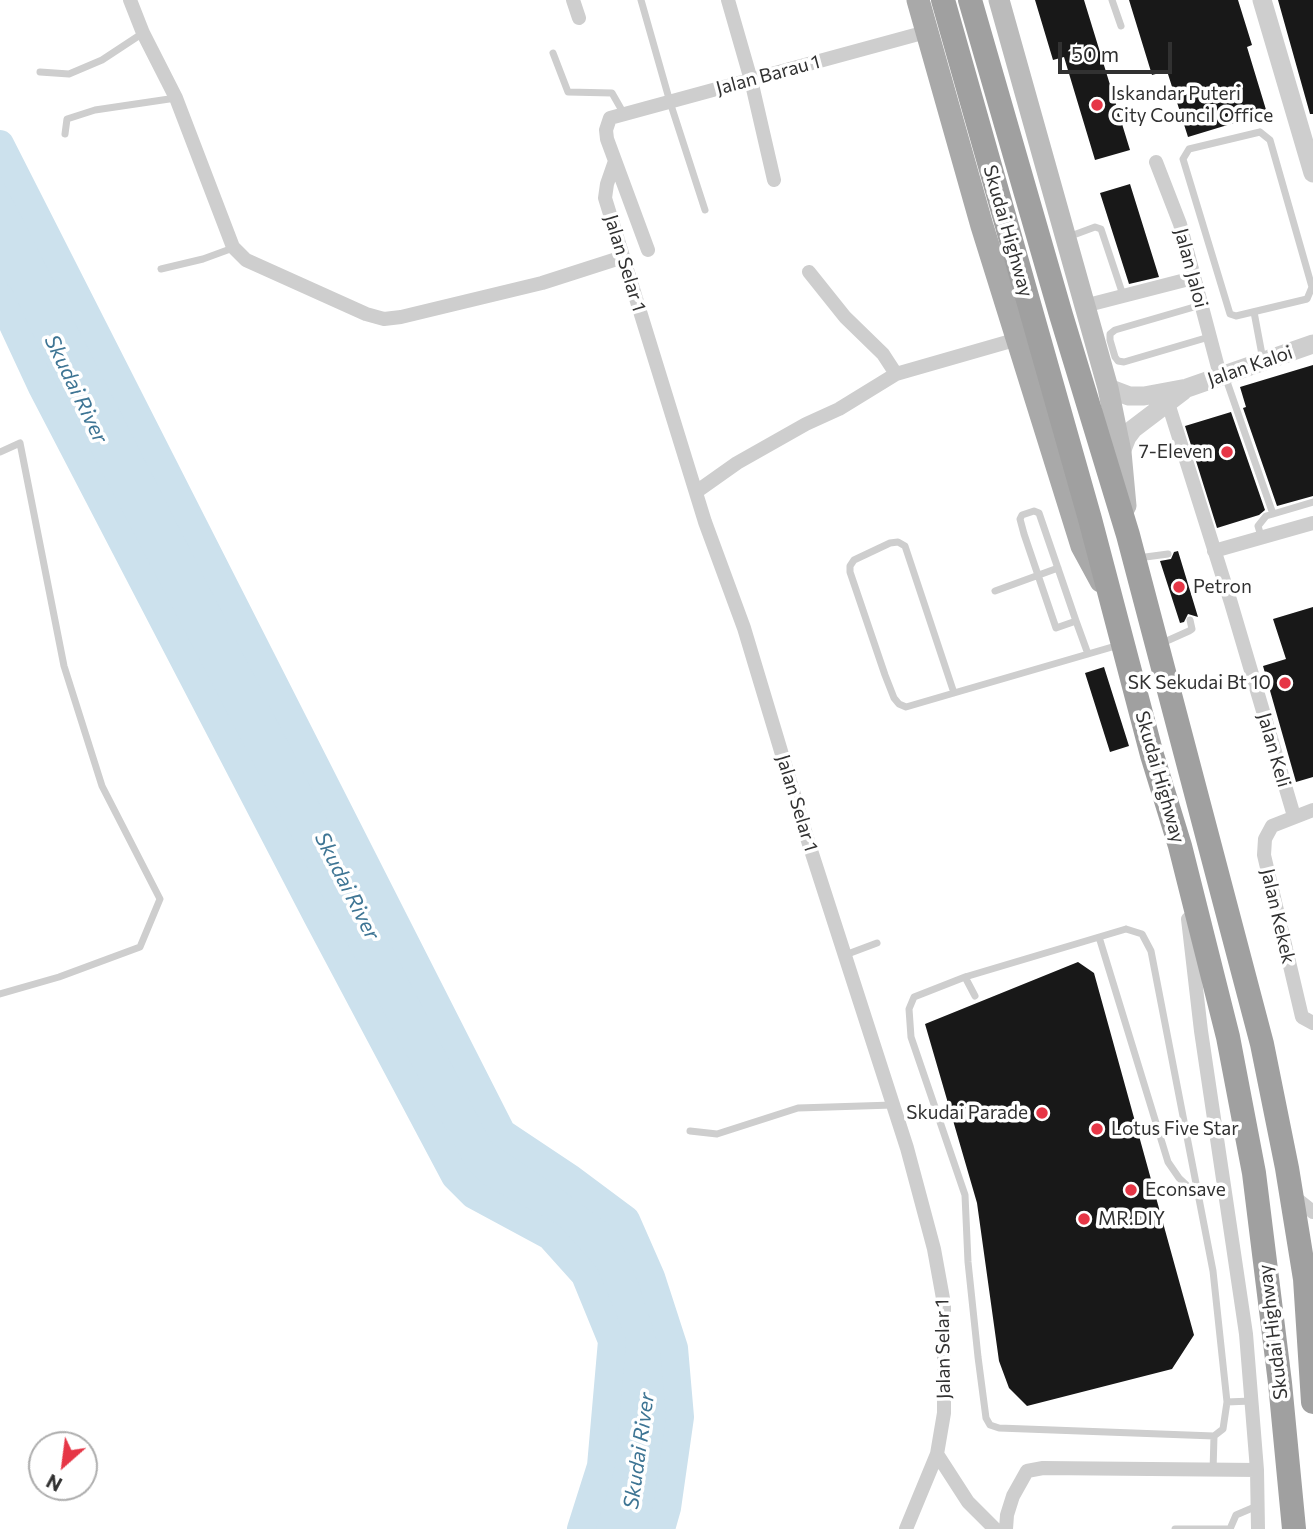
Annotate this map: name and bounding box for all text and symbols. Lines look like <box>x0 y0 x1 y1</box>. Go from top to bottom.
scale bar <box>1061 28 1175 72</box>
text: 50 m <box>1071 41 1119 66</box>
street label: Jalan Barau 1 <box>714 50 822 100</box>
place label: Iskandar Puteri City Council Office <box>1111 83 1273 127</box>
marker: Iskandar Puteri City Council Office <box>1089 97 1105 113</box>
street label: Skudai Highway <box>978 162 1038 300</box>
street label: Jalan Selar 1 <box>599 212 651 314</box>
street label: Jalan Jaloi <box>1169 226 1213 310</box>
water label: Skudai River <box>39 331 113 447</box>
street label: Jalan Kaloi <box>1204 341 1296 391</box>
place label: 7-Eleven <box>1139 441 1213 463</box>
marker: 7-Eleven <box>1219 444 1235 460</box>
place label: Petron <box>1193 576 1252 598</box>
marker: Petron <box>1171 579 1187 595</box>
place label: SK Sekudai Bt 10 <box>1128 672 1271 694</box>
marker: SK Sekudai Bt 10 <box>1277 675 1293 691</box>
street label: Skudai Highway <box>1130 708 1190 846</box>
street label: Jalan Keli <box>1252 710 1296 790</box>
street label: Jalan Selar 1 <box>771 752 823 854</box>
water label: Skudai River <box>309 828 385 944</box>
street label: Jalan Kekek <box>1256 866 1300 966</box>
place label: Skudai Parade <box>906 1102 1028 1124</box>
marker: Skudai Parade <box>1034 1105 1050 1121</box>
place label: Lotus Five Star <box>1111 1118 1239 1140</box>
marker: Lotus Five Star <box>1089 1121 1105 1137</box>
place label: Econsave <box>1145 1179 1226 1201</box>
marker: Econsave <box>1123 1182 1139 1198</box>
place label: MR.DIY <box>1098 1208 1165 1230</box>
marker: MR.DIY <box>1076 1211 1092 1227</box>
street label: Skudai Highway <box>1253 1263 1293 1401</box>
street label: Jalan Selar 1 <box>931 1299 955 1399</box>
water label: Skudai River <box>618 1391 660 1511</box>
north arrow <box>28 1431 98 1501</box>
text: N <box>42 1470 66 1497</box>

